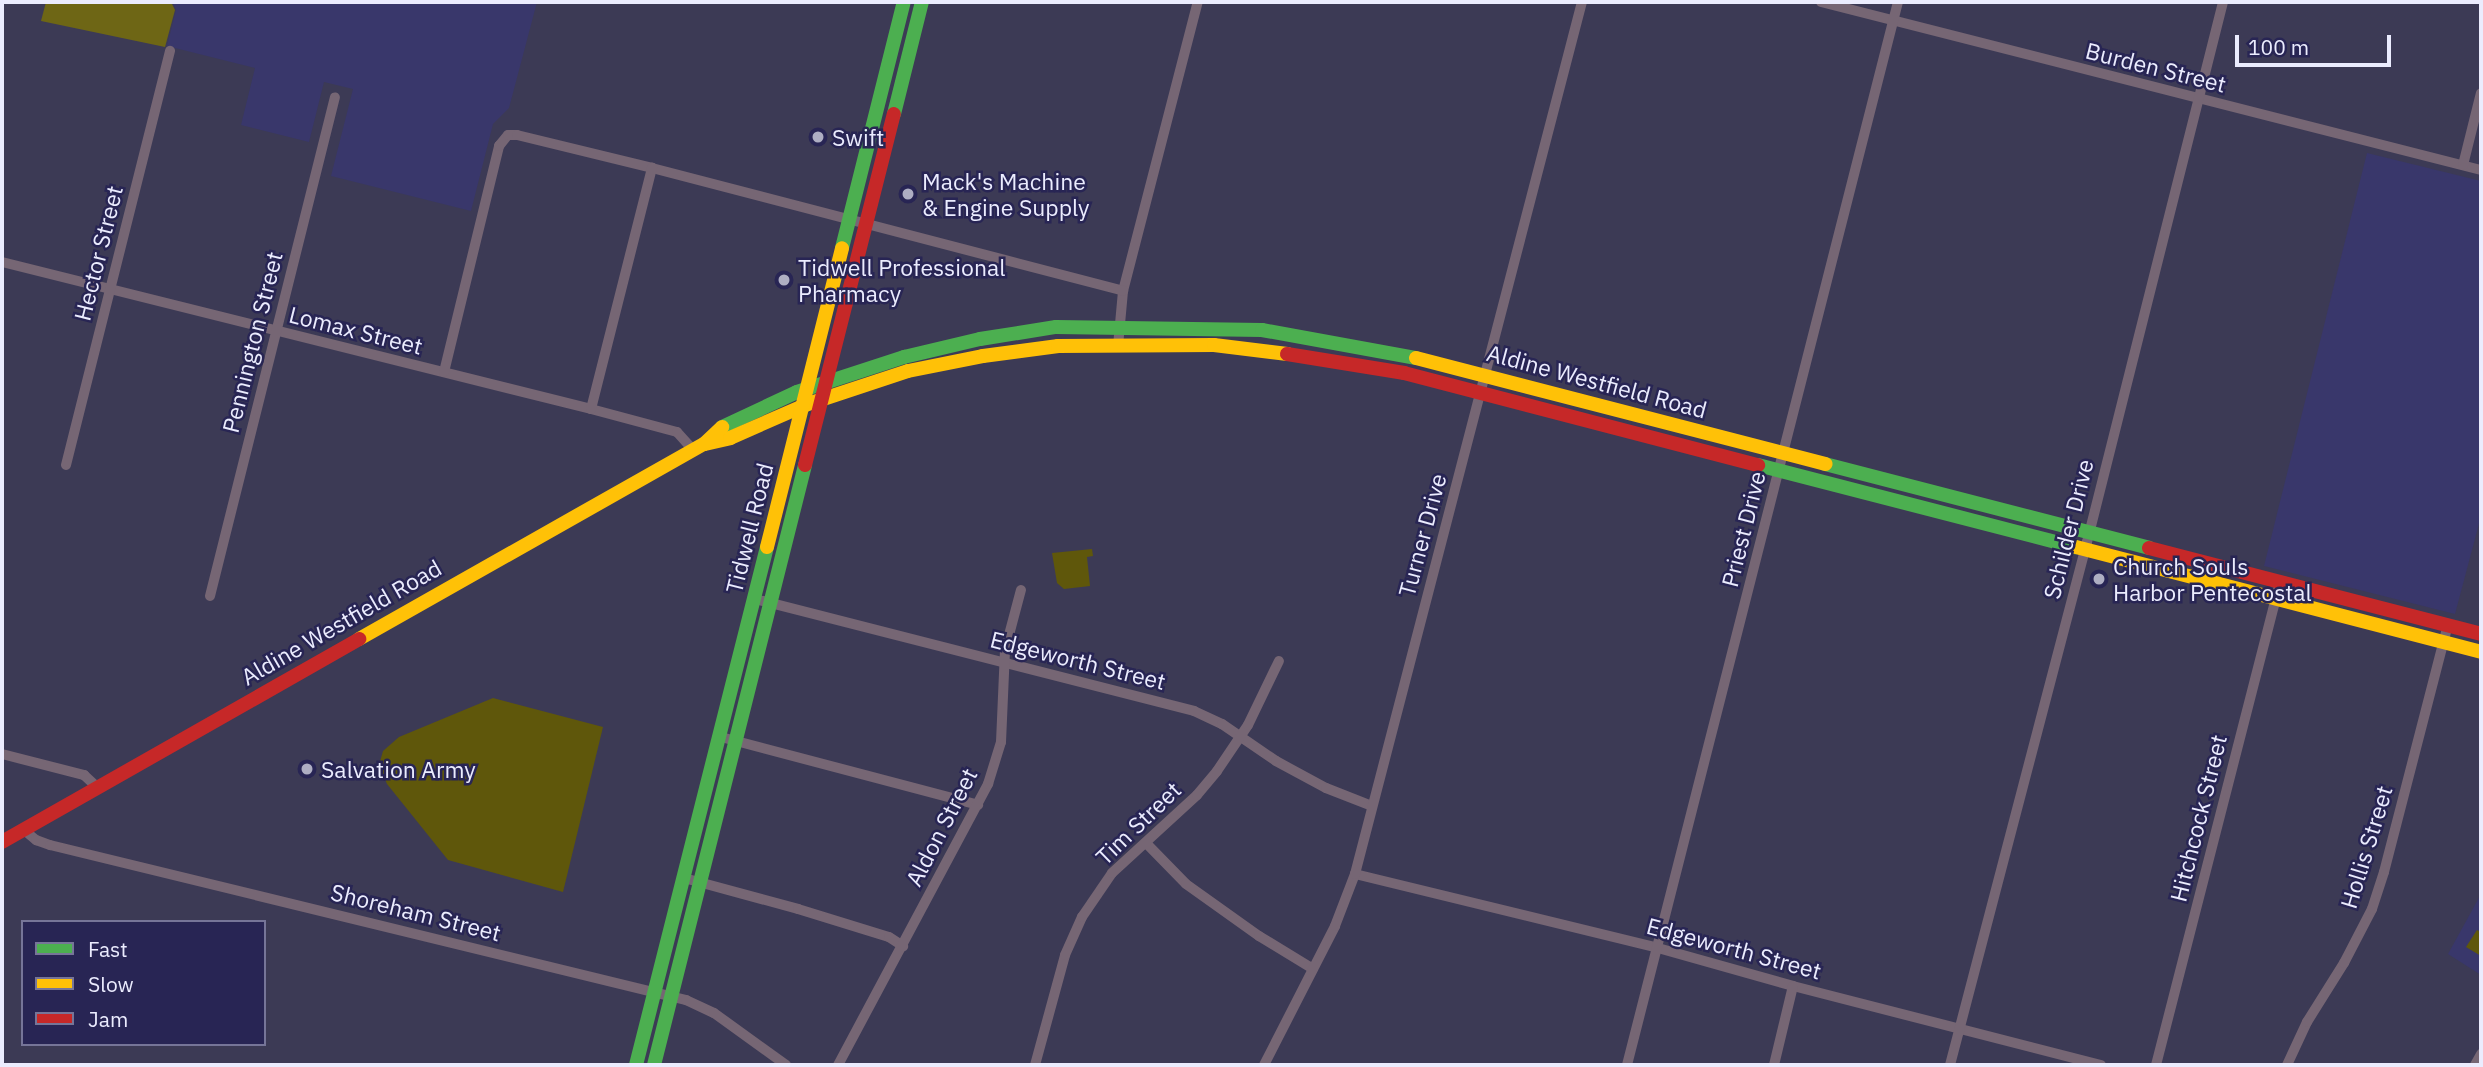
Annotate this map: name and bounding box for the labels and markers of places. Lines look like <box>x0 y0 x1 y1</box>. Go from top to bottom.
place label: Swift <box>832 123 884 151</box>
marker: Swift <box>810 129 826 145</box>
place label: Mack's Machine & Engine Supply <box>922 167 1089 221</box>
marker: Mack's Machine & Engine Supply <box>900 186 916 202</box>
place label: Tidwell Professional Pharmacy <box>798 253 1006 307</box>
marker: Tidwell Professional Pharmacy <box>776 272 792 288</box>
place label: Church Souls Harbor Pentecostal <box>2113 552 2312 606</box>
marker: Church Souls Harbor Pentecostal <box>2091 571 2107 587</box>
place label: Salvation Army <box>321 755 476 783</box>
marker: Salvation Army <box>299 761 315 777</box>

